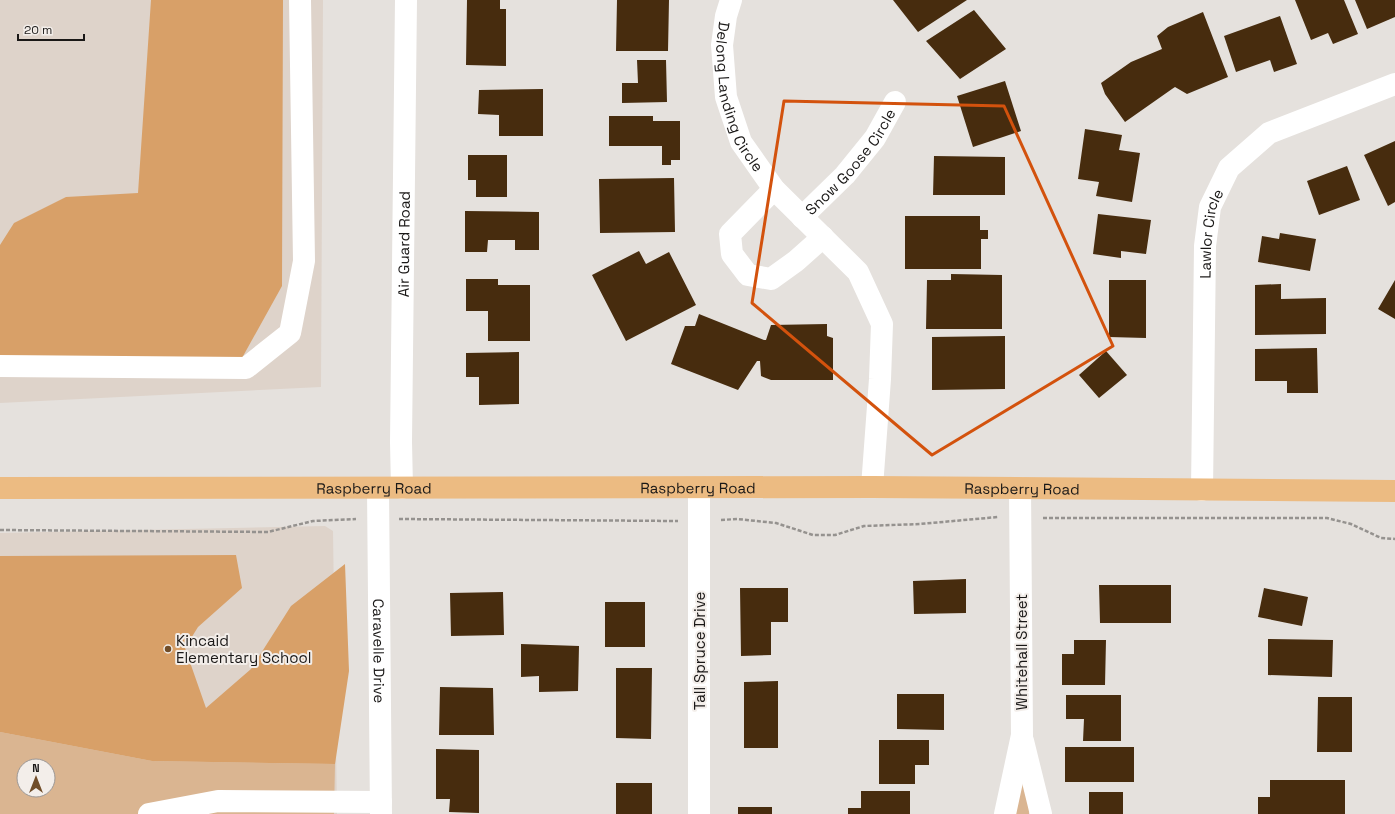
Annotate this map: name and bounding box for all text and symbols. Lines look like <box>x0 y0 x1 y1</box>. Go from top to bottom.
scale bar <box>18 16 84 42</box>
street label: Delong Landing Circle <box>712 20 768 175</box>
text: 20 m <box>24 22 52 38</box>
street label: Snow Goose Circle <box>801 105 899 218</box>
street label: Lawlor Circle <box>1195 185 1227 279</box>
street label: Air Guard Road <box>393 191 413 297</box>
street label: Raspberry Road <box>316 478 432 497</box>
street label: Raspberry Road <box>640 478 756 497</box>
street label: Raspberry Road <box>964 478 1080 498</box>
street label: Tall Spruce Drive <box>690 592 709 710</box>
street label: Whitehall Street <box>1012 594 1031 710</box>
street label: Caravelle Drive <box>370 599 389 704</box>
place label: Kincaid Elementary School <box>176 631 312 667</box>
marker: Kincaid Elementary School <box>163 644 173 654</box>
north arrow <box>16 758 56 798</box>
text: N <box>32 761 40 775</box>

